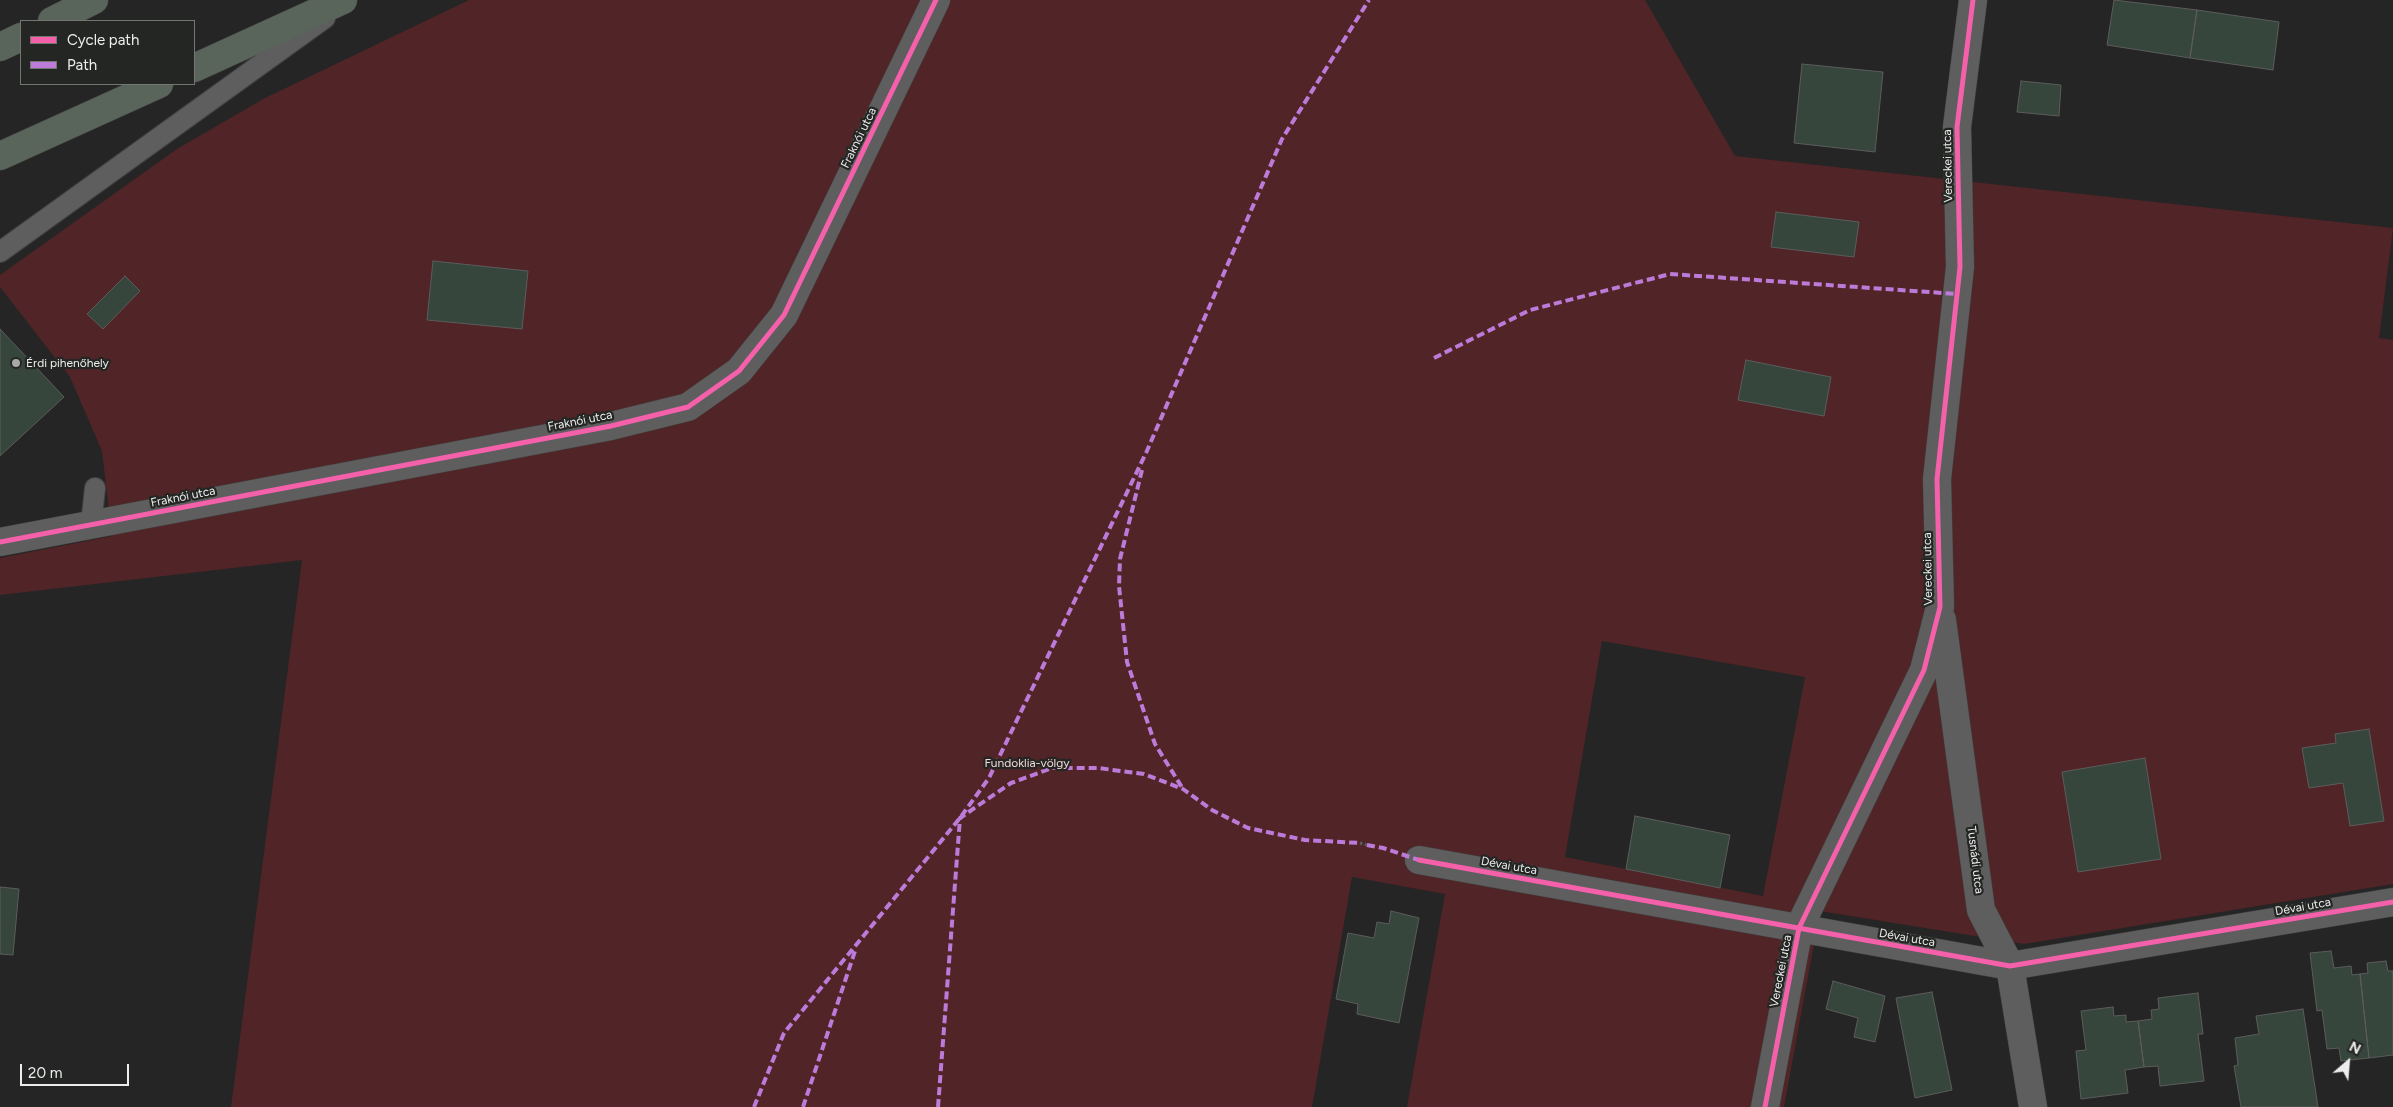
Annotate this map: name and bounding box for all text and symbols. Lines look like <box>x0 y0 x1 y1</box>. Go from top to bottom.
legend <box>20 20 195 85</box>
text: Cycle path <box>67 31 139 49</box>
text: Path <box>67 56 97 74</box>
street label: Fraknói utca <box>838 105 880 171</box>
street label: Vereckei utca <box>1940 129 1956 203</box>
place label: Érdi pihenőhely <box>26 356 109 370</box>
marker: Érdi pihenőhely <box>10 357 22 369</box>
street label: Fraknói utca <box>546 408 614 434</box>
street label: Fraknói utca <box>149 484 217 510</box>
street label: Vereckei utca <box>1920 532 1936 606</box>
park label: Fundoklia-völgy <box>984 756 1070 770</box>
street label: Tusnádi utca <box>1964 826 1986 894</box>
street label: Dévai utca <box>1480 854 1538 878</box>
street label: Dévai utca <box>2274 895 2332 919</box>
street label: Dévai utca <box>1878 926 1936 950</box>
street label: Vereckei utca <box>1767 934 1795 1008</box>
north arrow <box>2323 1037 2373 1087</box>
text: N <box>2346 1038 2364 1058</box>
scale bar <box>22 1054 131 1086</box>
text: 20 m <box>28 1064 62 1082</box>

